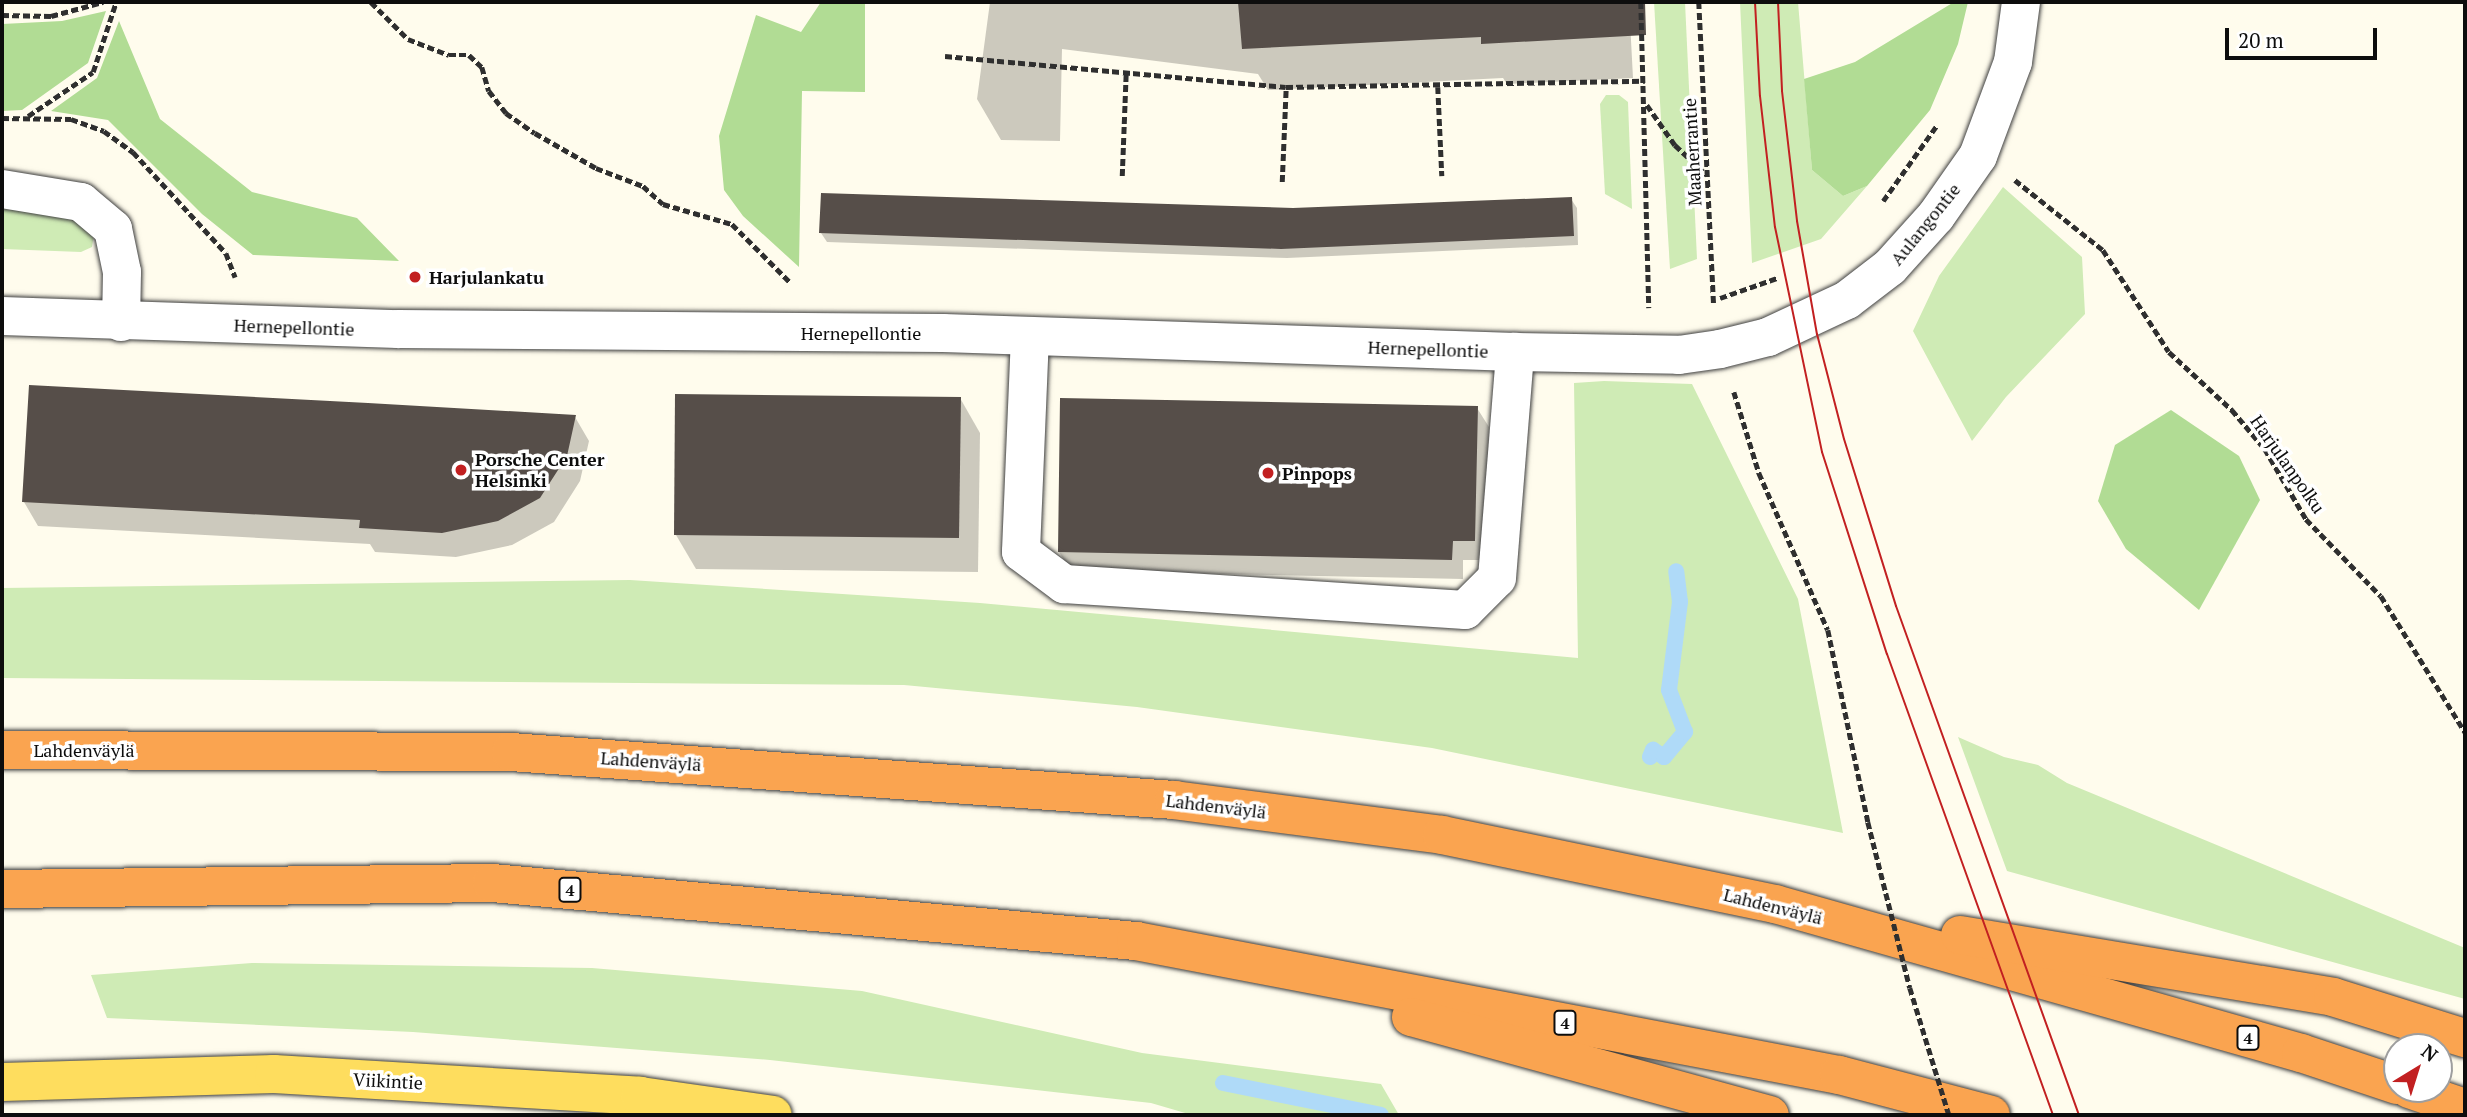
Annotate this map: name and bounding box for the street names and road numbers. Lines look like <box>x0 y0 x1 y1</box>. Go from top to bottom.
street label: Maaherrantie <box>1678 97 1706 207</box>
street label: Aulangontie <box>1885 179 1965 269</box>
street label: Hernepellontie <box>233 314 355 340</box>
street label: Hernepellontie <box>801 322 921 344</box>
street label: Hernepellontie <box>1367 336 1489 362</box>
street label: Harjulanpolku <box>2246 411 2330 517</box>
street label: Lahdenväylä <box>33 739 135 761</box>
street label: Lahdenväylä <box>600 747 702 775</box>
street label: Lahdenväylä <box>1165 789 1267 823</box>
road number: 4 <box>558 877 582 902</box>
street label: Lahdenväylä <box>1721 883 1825 929</box>
road number: 4 <box>1553 1010 1577 1036</box>
road number: 4 <box>2236 1026 2260 1050</box>
street label: Viikintie <box>353 1068 423 1094</box>

